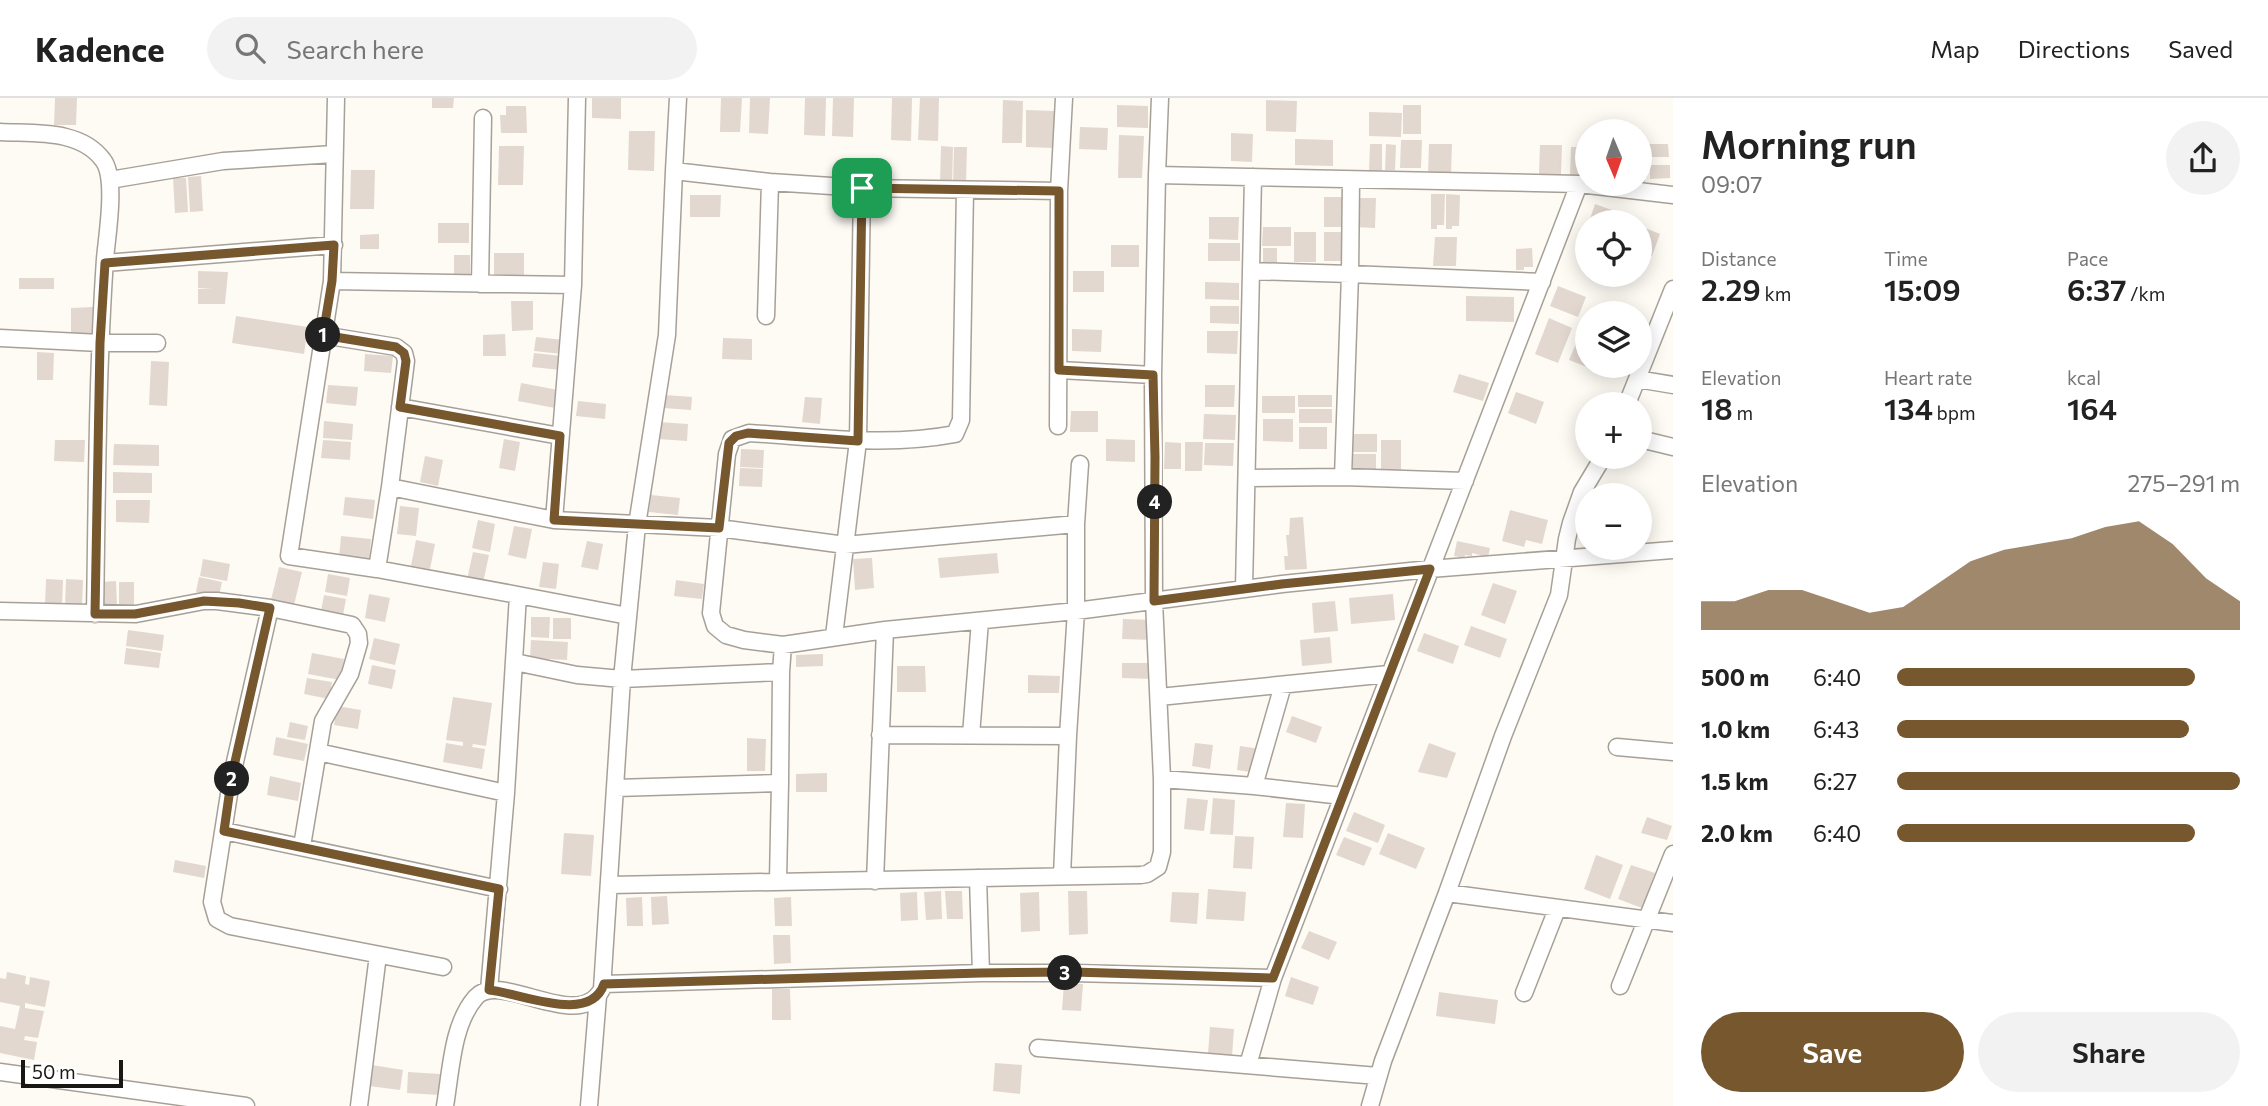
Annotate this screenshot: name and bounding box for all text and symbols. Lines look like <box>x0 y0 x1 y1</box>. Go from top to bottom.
search box <box>207 17 697 80</box>
text: Kadence <box>35 28 165 69</box>
icon: search <box>231 29 269 67</box>
text: Search here <box>287 33 424 64</box>
text: Map <box>1930 34 1980 63</box>
text: Directions <box>2018 34 2130 63</box>
text: Saved <box>2168 34 2233 63</box>
north arrow <box>1575 119 1652 196</box>
map controls <box>1575 119 1652 560</box>
text: Morning run <box>1701 120 1917 167</box>
button: share <box>2166 121 2240 195</box>
pin <box>832 158 892 218</box>
icon: arrive <box>843 169 881 207</box>
text: 09:07 <box>1701 170 1762 198</box>
button: locate <box>1575 210 1652 287</box>
text: Distance <box>1701 247 1777 270</box>
text: Time <box>1884 247 1928 270</box>
text: Pace <box>2067 247 2108 270</box>
text: 2.29 <box>1701 270 1761 307</box>
text: 15:09 <box>1884 270 1961 307</box>
text: 6:37 <box>2067 270 2126 307</box>
text: km <box>1761 282 1791 305</box>
text: /km <box>2126 282 2165 305</box>
button: layers <box>1575 301 1652 378</box>
pin: 1 <box>306 317 340 352</box>
text: 1 <box>318 323 327 346</box>
text: Elevation <box>1701 366 1781 389</box>
text: Heart rate <box>1884 366 1972 389</box>
text: kcal <box>2067 366 2101 389</box>
text: 18 <box>1701 389 1733 426</box>
text: 134 <box>1884 389 1933 426</box>
text: 164 <box>2067 389 2117 426</box>
button: + <box>1575 392 1652 469</box>
text: m <box>1733 401 1753 424</box>
text: bpm <box>1933 401 1976 424</box>
text: Elevation <box>1701 469 1798 497</box>
text: 275–291 m <box>2128 469 2240 497</box>
button: − <box>1575 483 1652 560</box>
pin: 4 <box>1138 484 1172 520</box>
text: 4 <box>1149 490 1160 513</box>
text: 500 m <box>1701 663 1769 691</box>
text: 6:40 <box>1813 663 1861 691</box>
text: 1.0 km <box>1701 715 1770 743</box>
text: 6:43 <box>1813 715 1859 743</box>
pin: 2 <box>215 762 250 796</box>
text: 2 <box>226 767 237 790</box>
text: 1.5 km <box>1701 767 1769 795</box>
text: 6:27 <box>1813 767 1857 795</box>
text: 2.0 km <box>1701 819 1773 847</box>
text: 6:40 <box>1813 819 1861 847</box>
pin: 3 <box>1048 956 1082 990</box>
text: 3 <box>1059 961 1070 984</box>
button: Save <box>1701 1012 1964 1092</box>
button: Share <box>1978 1012 2240 1092</box>
scale bar <box>21 1057 122 1089</box>
text: 50 m <box>32 1060 76 1083</box>

